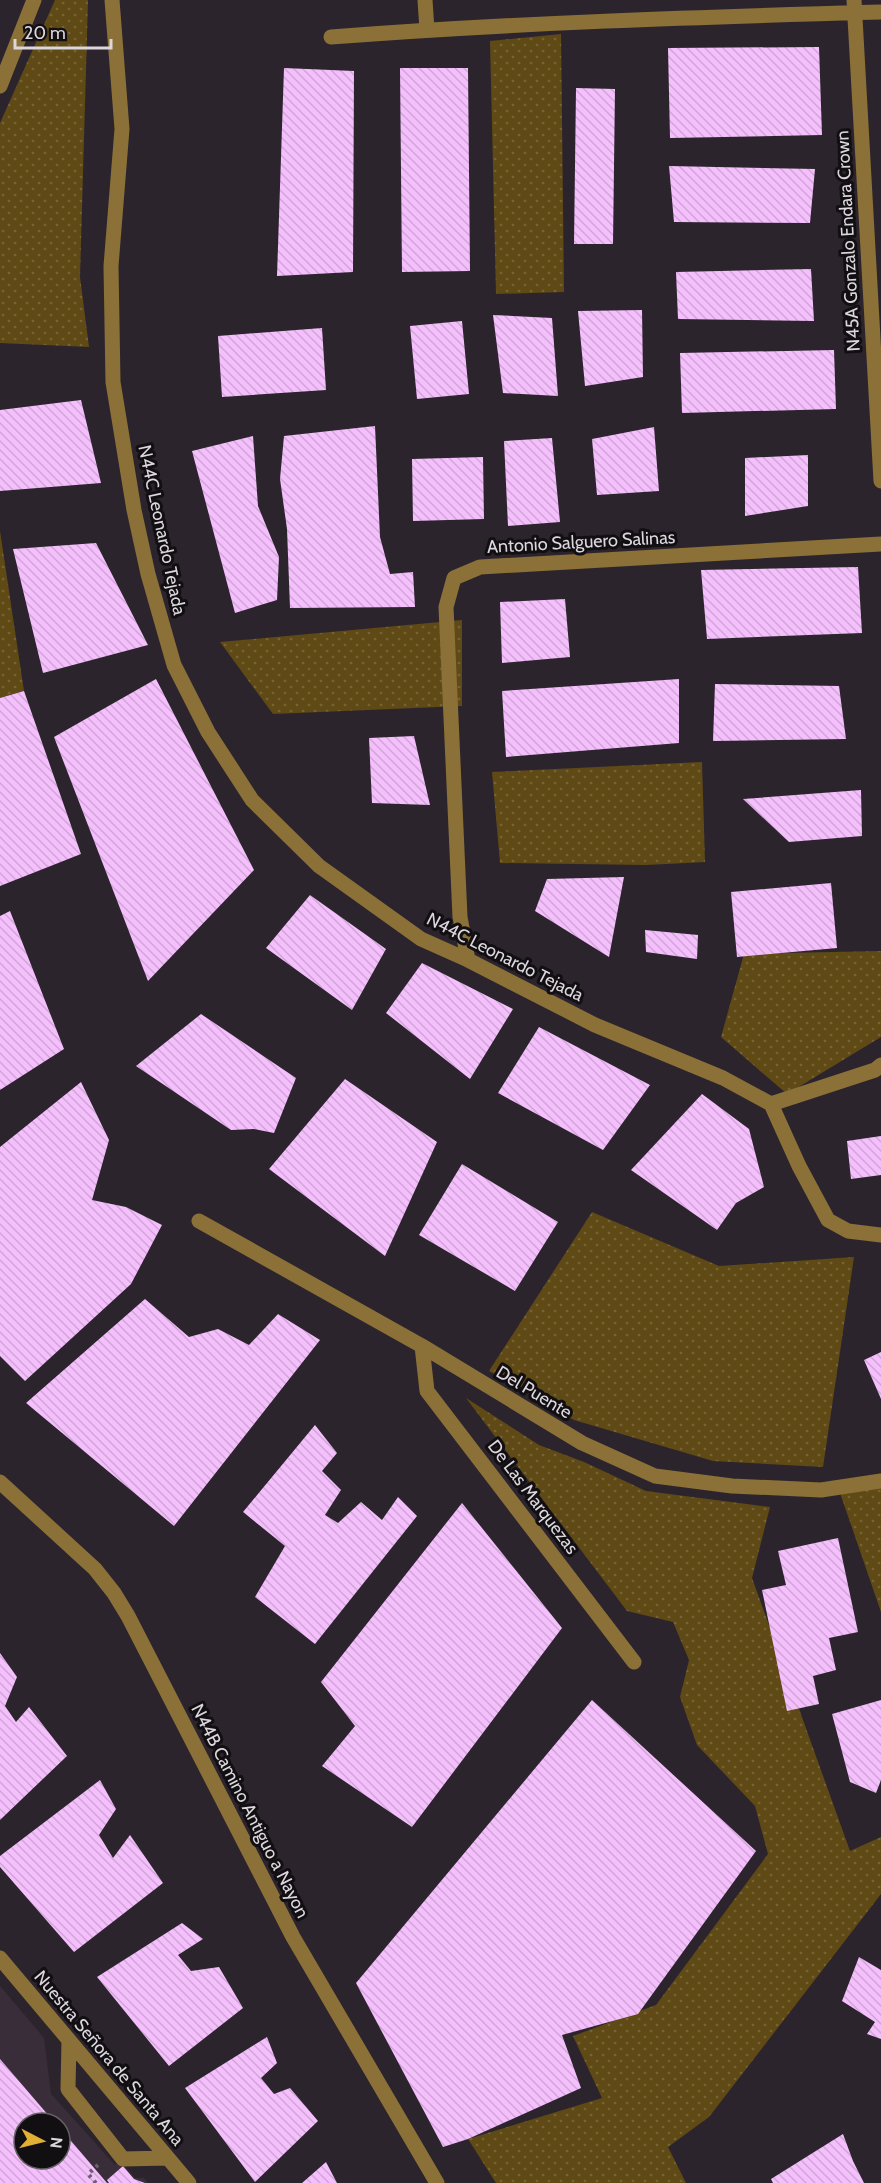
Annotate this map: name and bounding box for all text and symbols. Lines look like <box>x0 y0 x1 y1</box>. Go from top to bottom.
scale bar <box>15 12 111 50</box>
text: 20 m <box>24 22 66 44</box>
street label: N45A Gonzalo Endara Crown <box>831 130 865 352</box>
street label: N44C Leonardo Tejada <box>133 443 191 617</box>
street label: Antonio Salguero Salinas <box>486 526 676 558</box>
street label: N44C Leonardo Tejada <box>423 908 587 1006</box>
street label: Del Puente <box>492 1361 576 1423</box>
street label: De Las Marquezas <box>483 1436 583 1558</box>
street label: N44B Camino Antiguo a Nayon <box>186 1700 314 1922</box>
street label: Nuestra Señora de Santa Ana <box>29 1966 189 2150</box>
north arrow <box>12 2111 72 2171</box>

